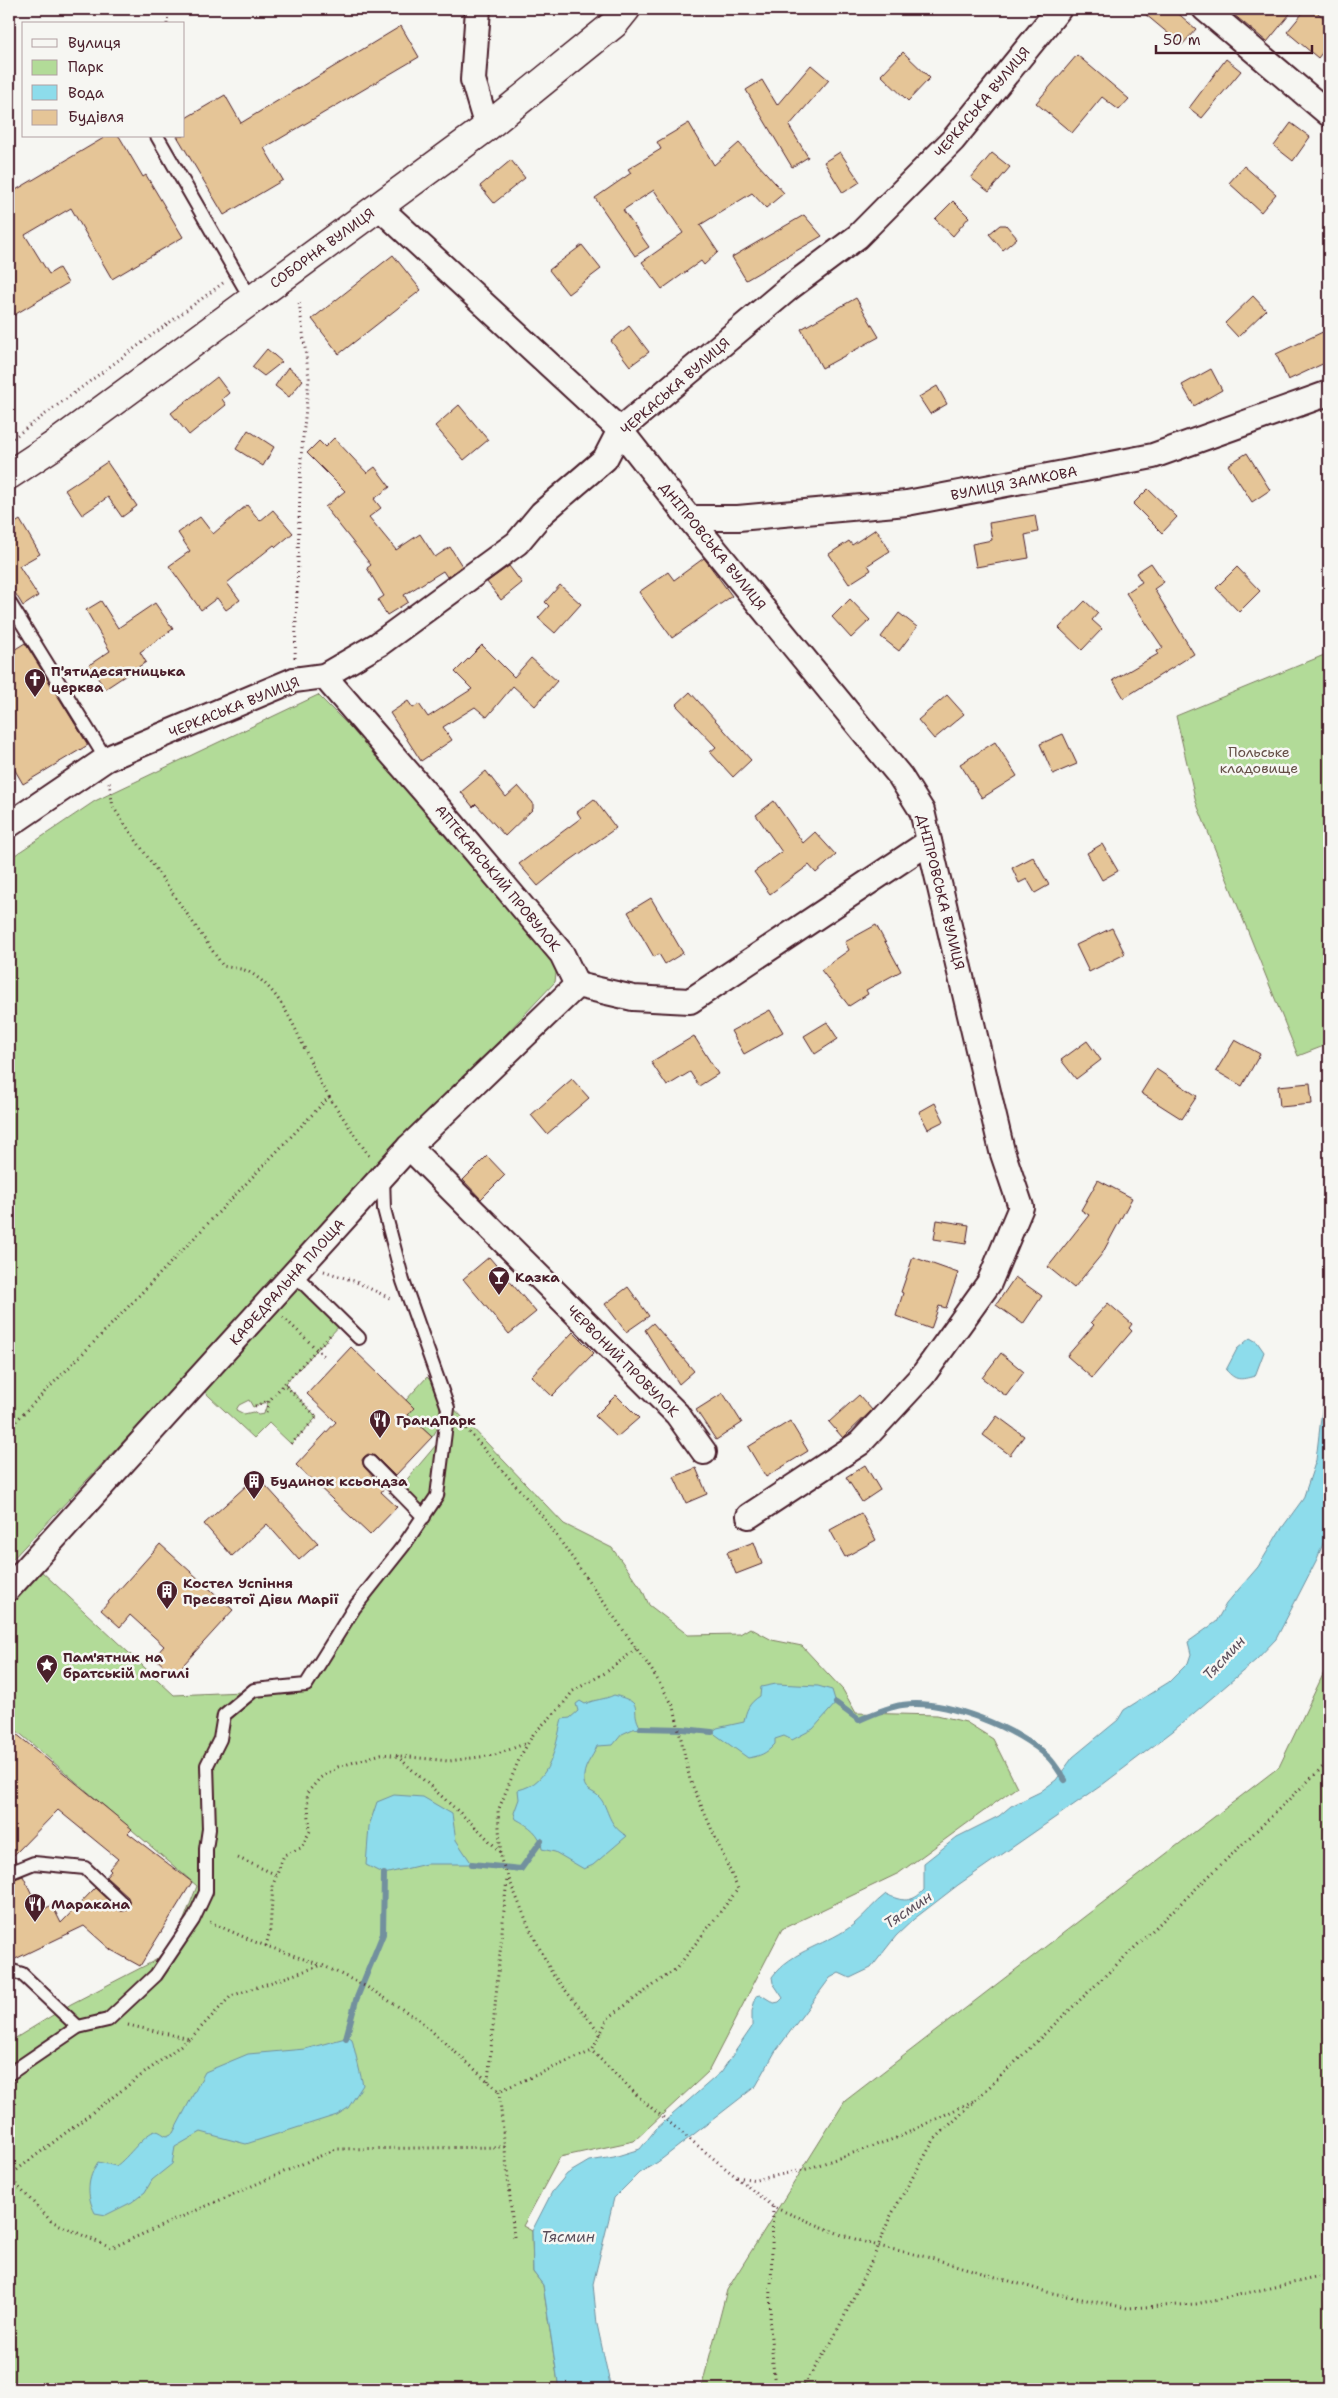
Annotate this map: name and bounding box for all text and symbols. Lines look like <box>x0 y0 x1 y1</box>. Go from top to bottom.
legend <box>22 22 185 138</box>
scale bar <box>1156 22 1312 54</box>
text: 50 m <box>1163 30 1201 50</box>
text: Вулиця <box>68 33 121 53</box>
street label: ЧЕРКАСЬКА ВУЛИЦЯ <box>930 43 1034 161</box>
text: Парк <box>68 57 104 77</box>
text: Вода <box>68 83 105 103</box>
text: Будівля <box>68 107 124 127</box>
street label: СОБОРНА ВУЛИЦЯ <box>266 204 378 292</box>
street label: ЧЕРКАСЬКА ВУЛИЦЯ <box>617 334 733 438</box>
street label: ВУЛИЦЯ ЗАМКОВА <box>949 462 1079 504</box>
street label: ДНІПРОВСЬКА ВУЛИЦЯ <box>656 478 770 614</box>
place label: П'ятидесятницька церква <box>51 662 186 696</box>
church icon: П'ятидесятницька церква <box>23 667 47 698</box>
street label: ЧЕРКАСЬКА ВУЛИЦЯ <box>166 673 302 741</box>
park label: Польське кладовище <box>1220 743 1298 777</box>
street label: АПТЕКАРСЬКИЙ ПРОВУЛОК <box>431 801 565 955</box>
street label: ДНІПРОВСЬКА ВУЛИЦЯ <box>913 812 969 972</box>
street label: КАФЕДРАЛЬНА ПЛОЩА <box>225 1215 349 1349</box>
bar icon: Казка <box>487 1265 511 1296</box>
place label: Казка <box>515 1268 560 1286</box>
street label: ЧЕРВОНИЙ ПРОВУЛОК <box>563 1301 683 1421</box>
restaurant icon: ГрандПарк <box>368 1408 392 1439</box>
place label: ГрандПарк <box>396 1411 476 1429</box>
building icon: Будинок ксьондза <box>242 1469 266 1500</box>
place label: Будинок ксьондза <box>270 1472 408 1490</box>
place label: Костел Успіння Пресвятої Діви Марії <box>183 1574 339 1608</box>
building icon: Костел Успіння Пресвятої Діви Марії <box>155 1579 179 1610</box>
water label: Тясмин <box>1198 1631 1250 1684</box>
place label: Пам'ятник на братській могилі <box>63 1648 189 1682</box>
place icon: Пам'ятник на братській могилі <box>35 1653 59 1684</box>
water label: Тясмин <box>880 1887 936 1933</box>
restaurant icon: Маракана <box>23 1892 47 1923</box>
place label: Маракана <box>51 1895 130 1913</box>
water label: Тясмин <box>541 2227 595 2247</box>

